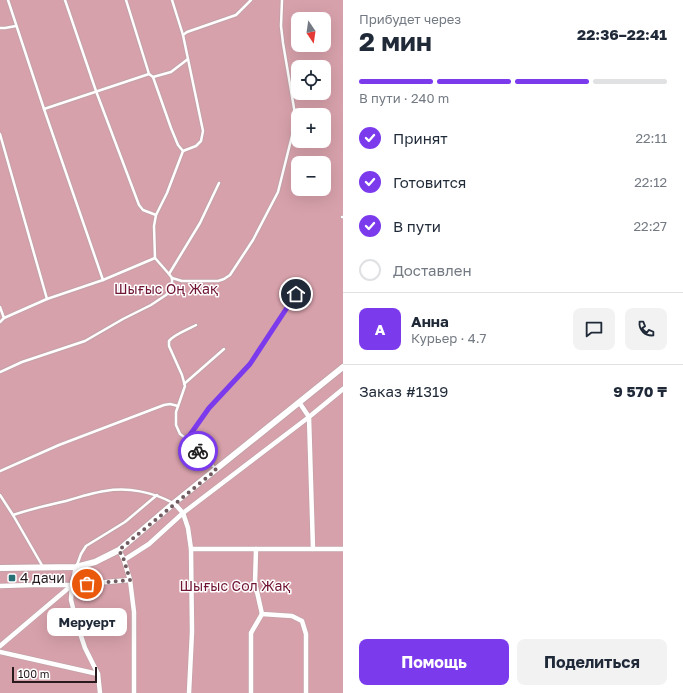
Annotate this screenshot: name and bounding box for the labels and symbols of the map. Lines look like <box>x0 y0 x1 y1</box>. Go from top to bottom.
north arrow <box>291 12 331 52</box>
pin <box>279 277 313 311</box>
park label: Шығыс Оң Жақ <box>114 280 218 297</box>
courier <box>178 431 218 471</box>
pin <box>70 567 104 601</box>
place label: 4 дачи <box>20 569 65 586</box>
marker: 4 дачи <box>7 573 17 583</box>
park label: Шығыс Сол Жақ <box>180 577 290 594</box>
callout: Меруерт <box>47 608 127 636</box>
scale bar <box>12 665 97 684</box>

